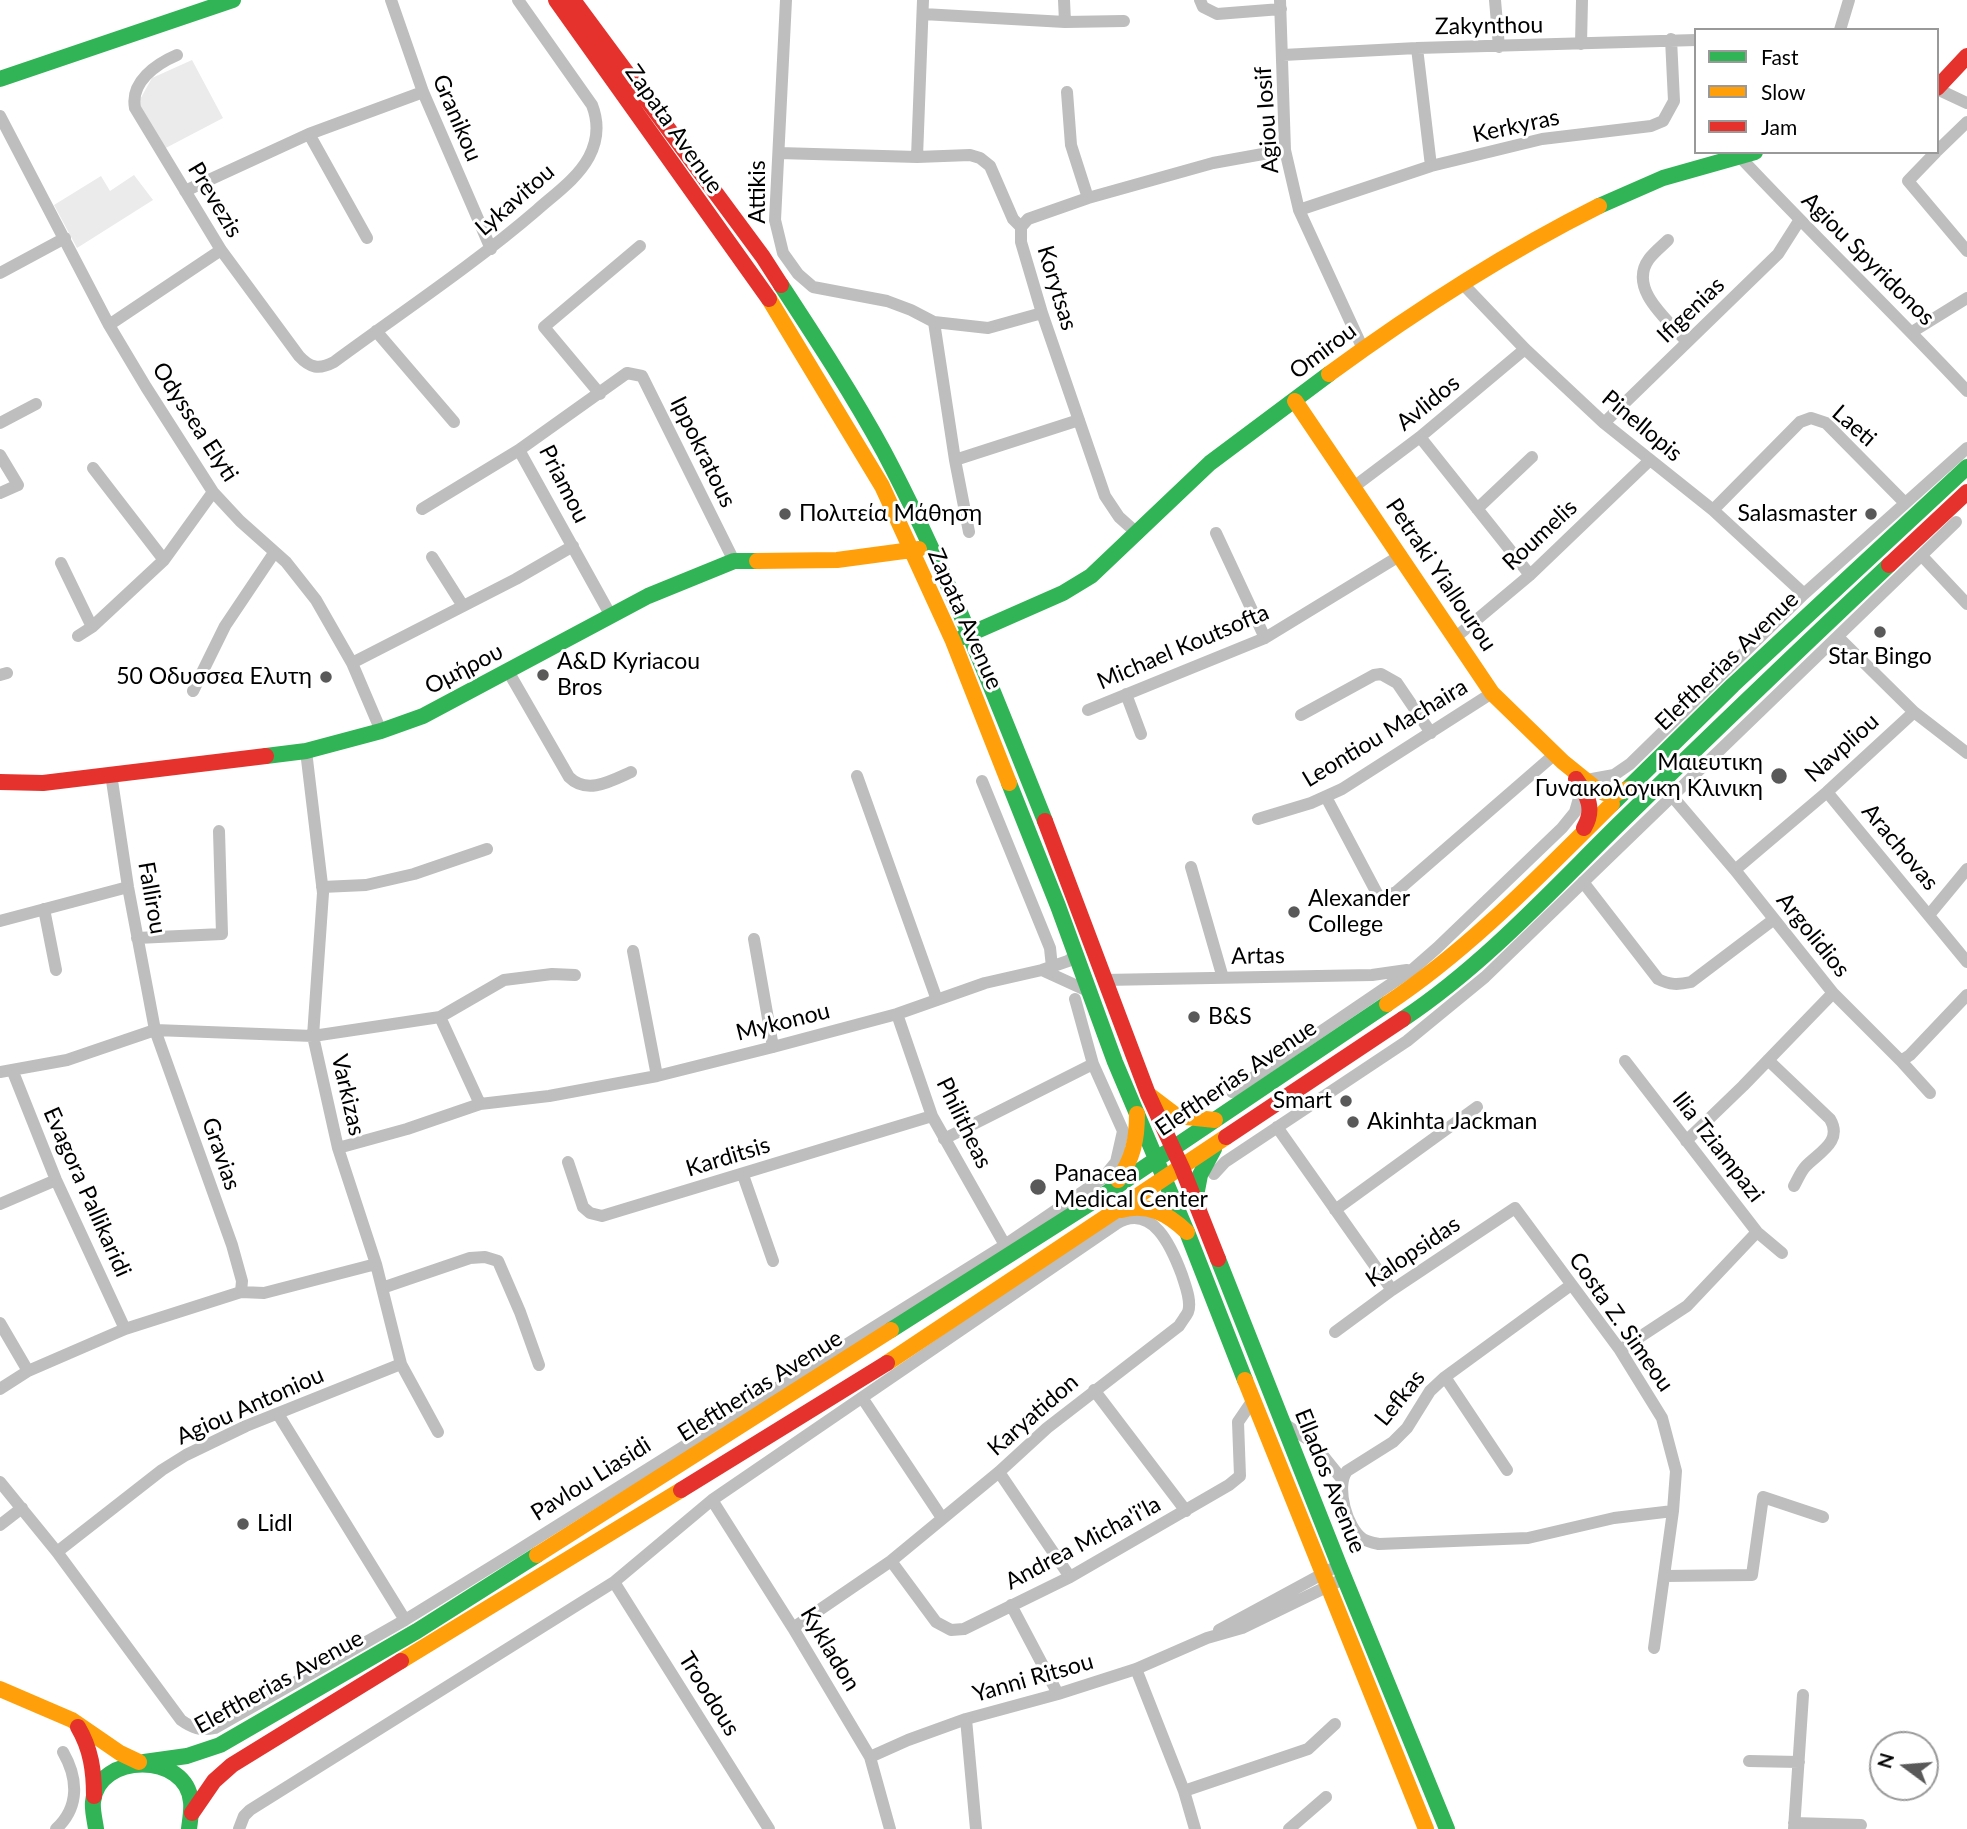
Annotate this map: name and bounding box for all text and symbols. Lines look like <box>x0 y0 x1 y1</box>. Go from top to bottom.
street label: Zakynthou <box>1435 11 1543 41</box>
legend <box>1694 28 1939 154</box>
text: Fast <box>1761 44 1798 69</box>
street label: Zapata Avenue <box>619 59 729 199</box>
street label: Agiou Iosif <box>1249 65 1285 175</box>
street label: Granikou <box>426 71 488 165</box>
text: Slow <box>1761 79 1805 104</box>
street label: Kerkyras <box>1470 103 1562 149</box>
text: Jam <box>1761 114 1797 139</box>
street label: Prevezis <box>182 157 248 243</box>
street label: Lykavitou <box>470 158 560 242</box>
street label: Attikis <box>744 160 772 224</box>
street label: Agiou Spyridonos <box>1796 187 1940 331</box>
street label: Korytsas <box>1031 242 1083 334</box>
street label: Ifigenias <box>1652 271 1730 349</box>
street label: Omirou <box>1284 317 1362 385</box>
street label: Odyssea Elyti <box>146 357 244 487</box>
street label: Avlidos <box>1391 369 1465 437</box>
street label: Pinellopis <box>1596 384 1688 468</box>
street label: Ippokratous <box>664 392 742 512</box>
street label: Laeti <box>1826 399 1882 453</box>
street label: Priamou <box>533 440 595 528</box>
street label: Petraki Yiallourou <box>1380 493 1502 657</box>
street label: Roumelis <box>1497 494 1583 576</box>
place label: Πολιτεία Μάθηση <box>799 500 982 528</box>
place label: Salasmaster <box>1737 500 1857 528</box>
marker: Πολιτεία Μάθηση <box>777 506 793 522</box>
marker: Salasmaster <box>1863 506 1879 522</box>
street label: Zapata Avenue <box>922 544 1008 694</box>
street label: Eleftherias Avenue <box>1650 586 1804 736</box>
street label: Michael Koutsofta <box>1093 598 1273 696</box>
marker: Star Bingo <box>1872 624 1888 640</box>
street label: Ομήρου <box>420 638 508 700</box>
place label: Star Bingo <box>1828 643 1932 671</box>
place label: A&D Kyriacou Bros <box>557 648 700 702</box>
place label: 50 Οδυσσεα Ελυτη <box>116 663 312 691</box>
marker: A&D Kyriacou Bros <box>535 667 551 683</box>
marker: 50 Οδυσσεα Ελυτη <box>318 669 334 685</box>
street label: Leontiou Machaira <box>1298 673 1472 793</box>
street label: Navpliou <box>1799 708 1885 788</box>
place label: Μαιευτικη Γυναικολογικη Κλινικη <box>1535 749 1763 803</box>
marker: Μαιευτικη Γυναικολογικη Κλινικη <box>1769 766 1789 786</box>
street label: Arachovas <box>1856 798 1944 896</box>
street label: Fallirou <box>132 860 172 936</box>
place label: Alexander College <box>1308 885 1410 939</box>
street label: Argolidios <box>1771 887 1855 983</box>
marker: Alexander College <box>1286 904 1302 920</box>
street label: Artas <box>1231 942 1285 970</box>
street label: Mykonou <box>733 997 833 1047</box>
place label: B&S <box>1208 1003 1252 1031</box>
marker: B&S <box>1186 1009 1202 1025</box>
street label: Eleftherias Avenue <box>1150 1014 1322 1142</box>
street label: Varkizas <box>325 1052 371 1138</box>
street label: Philitheas <box>930 1073 998 1173</box>
street label: Ilia Tziampazi <box>1666 1086 1770 1208</box>
place label: Smart <box>1273 1087 1332 1115</box>
marker: Smart <box>1338 1093 1354 1109</box>
street label: Evagora Pallikaridi <box>37 1103 137 1281</box>
place label: Αkinhta Jackman <box>1367 1108 1537 1136</box>
street label: Gravias <box>196 1114 246 1194</box>
marker: Αkinhta Jackman <box>1345 1114 1361 1130</box>
street label: Karditsis <box>683 1131 773 1183</box>
place label: Panacea Medical Center <box>1054 1160 1208 1214</box>
marker: Panacea Medical Center <box>1028 1177 1048 1197</box>
street label: Kalopsidas <box>1361 1210 1465 1294</box>
street label: Costa Z. Simeou <box>1563 1247 1679 1397</box>
street label: Eleftherias Avenue <box>673 1324 847 1448</box>
street label: Agiou Antoniou <box>172 1361 328 1451</box>
street label: Lefkas <box>1369 1364 1431 1432</box>
street label: Karyatidon <box>982 1368 1084 1462</box>
street label: Ellados Avenue <box>1288 1405 1372 1557</box>
street label: Pavlou Liasidi <box>526 1431 656 1527</box>
street label: Andrea Micha'i'la <box>1001 1490 1165 1596</box>
place label: Lidl <box>257 1510 293 1538</box>
marker: Lidl <box>235 1516 251 1532</box>
street label: Kykladon <box>794 1602 866 1696</box>
street label: Eleftherias Avenue <box>190 1624 368 1740</box>
street label: Troodous <box>672 1647 746 1741</box>
street label: Yanni Ritsou <box>970 1648 1096 1708</box>
north arrow <box>1869 1731 1939 1801</box>
text: N <box>1872 1750 1898 1771</box>

